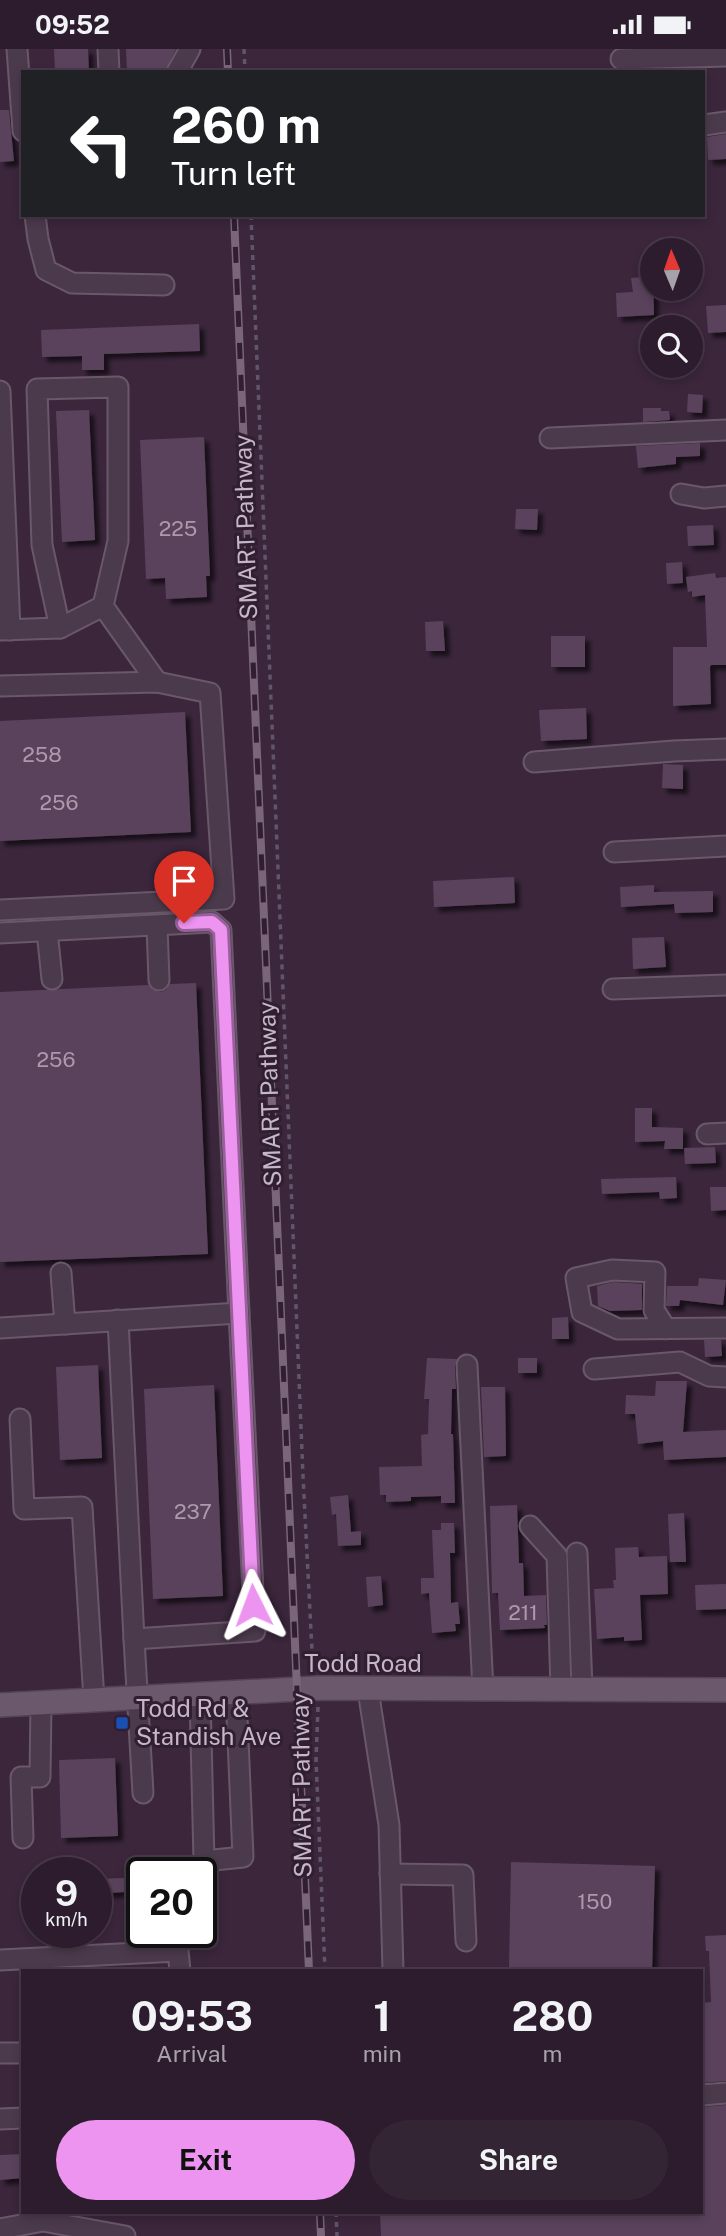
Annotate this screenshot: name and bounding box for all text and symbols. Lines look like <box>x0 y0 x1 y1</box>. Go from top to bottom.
text: 09:52 <box>35 9 110 40</box>
text: 260 m <box>171 96 321 154</box>
icon: left <box>56 98 147 189</box>
text: Turn left <box>171 155 296 192</box>
north arrow <box>640 238 704 301</box>
map controls <box>640 238 703 378</box>
button: search <box>640 315 703 378</box>
street label: SMART Pathway <box>228 434 262 620</box>
house number: 225 <box>159 516 197 541</box>
house number: 258 <box>22 742 62 767</box>
house number: 256 <box>39 790 79 815</box>
pin <box>154 851 214 923</box>
icon: arrive <box>165 862 203 900</box>
street label: SMART Pathway <box>252 1001 286 1187</box>
house number: 256 <box>36 1047 76 1072</box>
house number: 237 <box>174 1499 212 1524</box>
position arrow <box>216 1568 290 1642</box>
house number: 211 <box>508 1600 538 1625</box>
street label: Todd Road <box>304 1649 422 1677</box>
street label: SMART Pathway <box>285 1692 317 1878</box>
place label: Todd Rd & Standish Ave <box>136 1694 281 1750</box>
marker: Todd Rd & Standish Ave <box>114 1715 130 1731</box>
speed limit sign: 20 <box>126 1857 217 1948</box>
text: 9 <box>55 1873 78 1914</box>
house number: 150 <box>578 1889 612 1914</box>
text: km/h <box>45 1909 88 1930</box>
text: 09:53 <box>131 1991 253 2040</box>
text: 1 <box>373 1991 391 2040</box>
text: 280 <box>511 1991 593 2040</box>
text: Arrival <box>156 2040 227 2067</box>
text: min <box>363 2040 402 2067</box>
text: m <box>542 2040 562 2067</box>
button: Exit <box>56 2120 355 2200</box>
button: Share <box>369 2120 668 2200</box>

